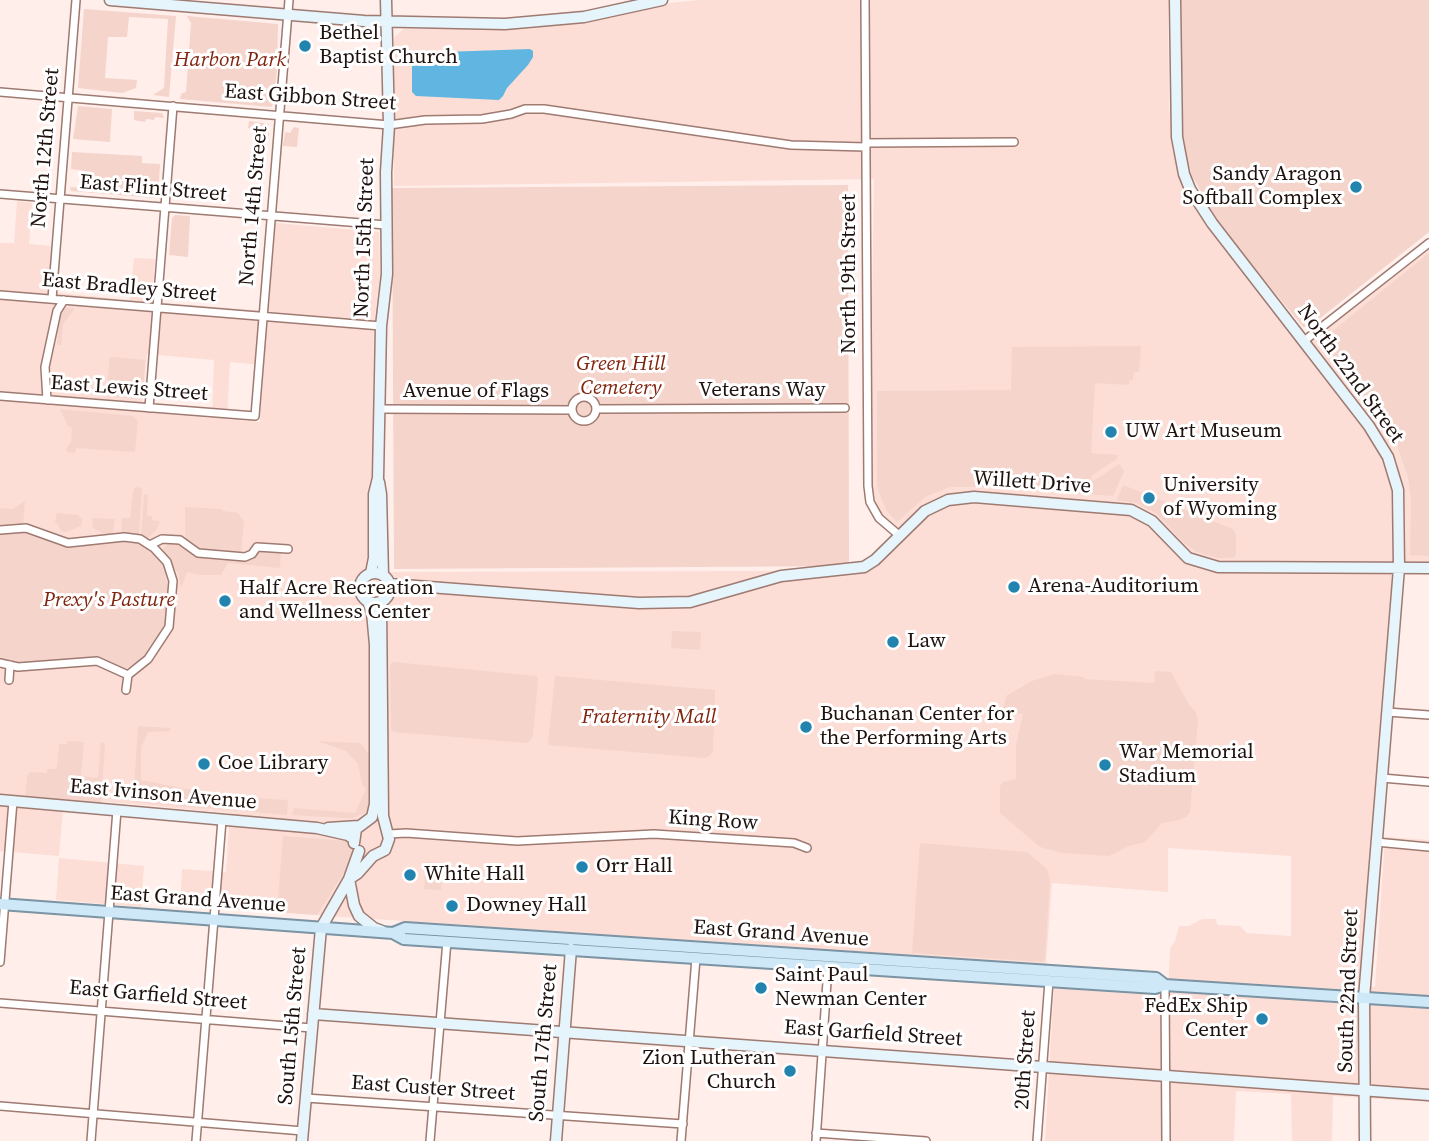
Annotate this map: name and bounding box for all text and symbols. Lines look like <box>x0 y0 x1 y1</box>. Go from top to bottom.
place label: Bethel Baptist Church <box>319 21 458 71</box>
marker: Bethel Baptist Church <box>297 38 313 54</box>
park label: Harbon Park <box>174 48 286 74</box>
street label: North 12th Street <box>26 67 66 229</box>
street label: East Gibbon Street <box>223 79 397 117</box>
street label: North 14th Street <box>234 125 274 287</box>
street label: North 15th Street <box>350 158 380 318</box>
place label: Sandy Aragon Softball Complex <box>1183 162 1342 212</box>
street label: East Flint Street <box>78 170 228 208</box>
marker: Sandy Aragon Softball Complex <box>1348 179 1364 195</box>
street label: North 19th Street <box>837 194 863 354</box>
street label: East Bradley Street <box>41 268 217 308</box>
street label: North 22nd Street <box>1291 300 1409 448</box>
park label: Green Hill Cemetery <box>576 352 666 402</box>
street label: East Lewis Street <box>49 371 209 407</box>
street label: Veterans Way <box>699 378 825 404</box>
street label: Avenue of Flags <box>403 379 549 405</box>
place label: UW Art Museum <box>1125 419 1282 445</box>
marker: UW Art Museum <box>1103 424 1119 440</box>
street label: Willett Drive <box>972 466 1092 500</box>
place label: University of Wyoming <box>1163 473 1277 523</box>
marker: University of Wyoming <box>1141 490 1157 506</box>
place label: Arena-Auditorium <box>1028 574 1199 600</box>
place label: Half Acre Recreation and Wellness Center <box>239 576 434 626</box>
marker: Arena-Auditorium <box>1006 579 1022 595</box>
park label: Prexy's Pasture <box>43 588 175 614</box>
marker: Half Acre Recreation and Wellness Center <box>217 593 233 609</box>
place label: Law <box>907 629 946 655</box>
marker: Law <box>885 634 901 650</box>
place label: Buchanan Center for the Performing Arts <box>820 702 1014 752</box>
park label: Fraternity Mall <box>582 705 716 731</box>
marker: Buchanan Center for the Performing Arts <box>798 719 814 735</box>
place label: War Memorial Stadium <box>1119 740 1254 790</box>
place label: Coe Library <box>218 751 328 777</box>
marker: Coe Library <box>196 756 212 772</box>
marker: War Memorial Stadium <box>1097 757 1113 773</box>
street label: East Ivinson Avenue <box>68 774 258 816</box>
street label: King Row <box>667 805 759 837</box>
place label: Orr Hall <box>596 854 673 880</box>
marker: Orr Hall <box>574 859 590 875</box>
place label: White Hall <box>424 862 525 888</box>
marker: White Hall <box>402 867 418 883</box>
street label: East Grand Avenue <box>109 881 287 919</box>
place label: Downey Hall <box>466 893 587 919</box>
marker: Downey Hall <box>444 898 460 914</box>
street label: South 22nd Street <box>1334 909 1364 1073</box>
street label: East Grand Avenue <box>692 915 870 953</box>
street label: South 15th Street <box>274 946 312 1106</box>
street label: South 17th Street <box>525 963 563 1123</box>
place label: Saint Paul Newman Center <box>775 963 927 1013</box>
street label: East Garfield Street <box>68 976 248 1016</box>
marker: Saint Paul Newman Center <box>753 980 769 996</box>
place label: FedEx Ship Center <box>1144 994 1248 1044</box>
street label: 20th Street <box>1010 1009 1042 1111</box>
marker: FedEx Ship Center <box>1254 1011 1270 1027</box>
street label: East Garfield Street <box>783 1015 963 1053</box>
place label: Zion Lutheran Church <box>643 1046 776 1096</box>
marker: Zion Lutheran Church <box>782 1063 798 1079</box>
street label: East Custer Street <box>350 1071 516 1107</box>

